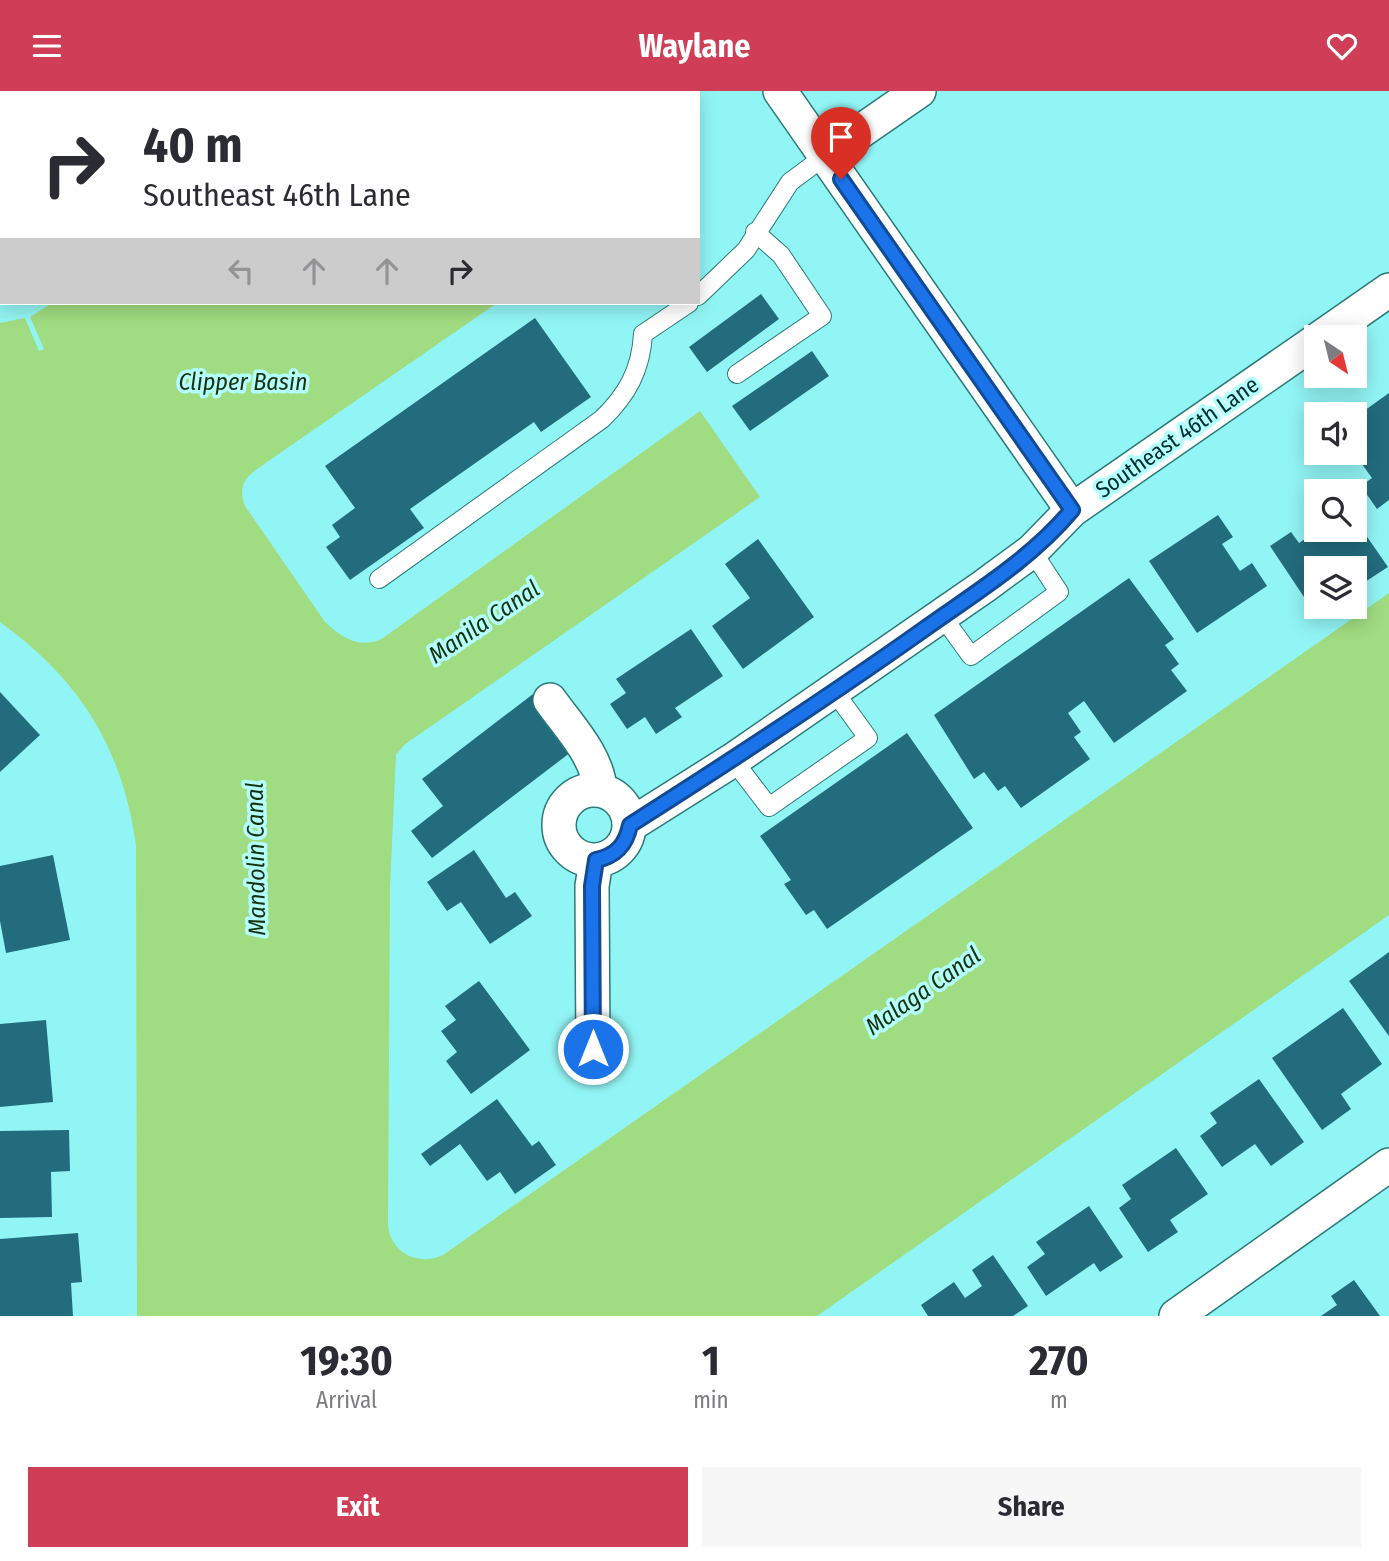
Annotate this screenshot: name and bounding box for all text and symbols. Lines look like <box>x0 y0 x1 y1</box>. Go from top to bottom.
icon: menu <box>28 27 66 65</box>
text: Waylane <box>639 27 750 65</box>
icon: heart <box>1323 27 1361 65</box>
pin <box>811 107 871 179</box>
text: 40 m <box>143 116 243 175</box>
icon: arrive <box>822 118 860 156</box>
icon: right <box>28 119 119 210</box>
text: Southeast 46th Lane <box>143 176 411 214</box>
icon: left <box>222 252 260 290</box>
icon: ahead <box>295 252 333 290</box>
icon: ahead <box>368 252 406 290</box>
icon: right <box>441 252 479 290</box>
north arrow <box>1304 325 1367 389</box>
map controls <box>1304 325 1367 619</box>
water label: Clipper Basin <box>178 368 308 396</box>
street label: Southeast 46th Lane <box>1090 370 1264 504</box>
button: sound <box>1304 402 1367 465</box>
button: search <box>1304 479 1367 542</box>
button: layers <box>1304 556 1367 619</box>
water label: Manila Canal <box>423 575 545 669</box>
water label: Mandolin Canal <box>241 782 271 936</box>
water label: Malaga Canal <box>860 941 986 1041</box>
position arrow <box>556 1012 630 1086</box>
text: 19:30 <box>300 1336 393 1386</box>
text: 1 <box>702 1336 720 1386</box>
text: 270 <box>1029 1336 1089 1386</box>
text: Arrival <box>316 1386 377 1414</box>
text: min <box>693 1386 729 1414</box>
text: m <box>1050 1386 1068 1414</box>
button: Exit <box>28 1467 688 1547</box>
button: Share <box>702 1467 1361 1547</box>

